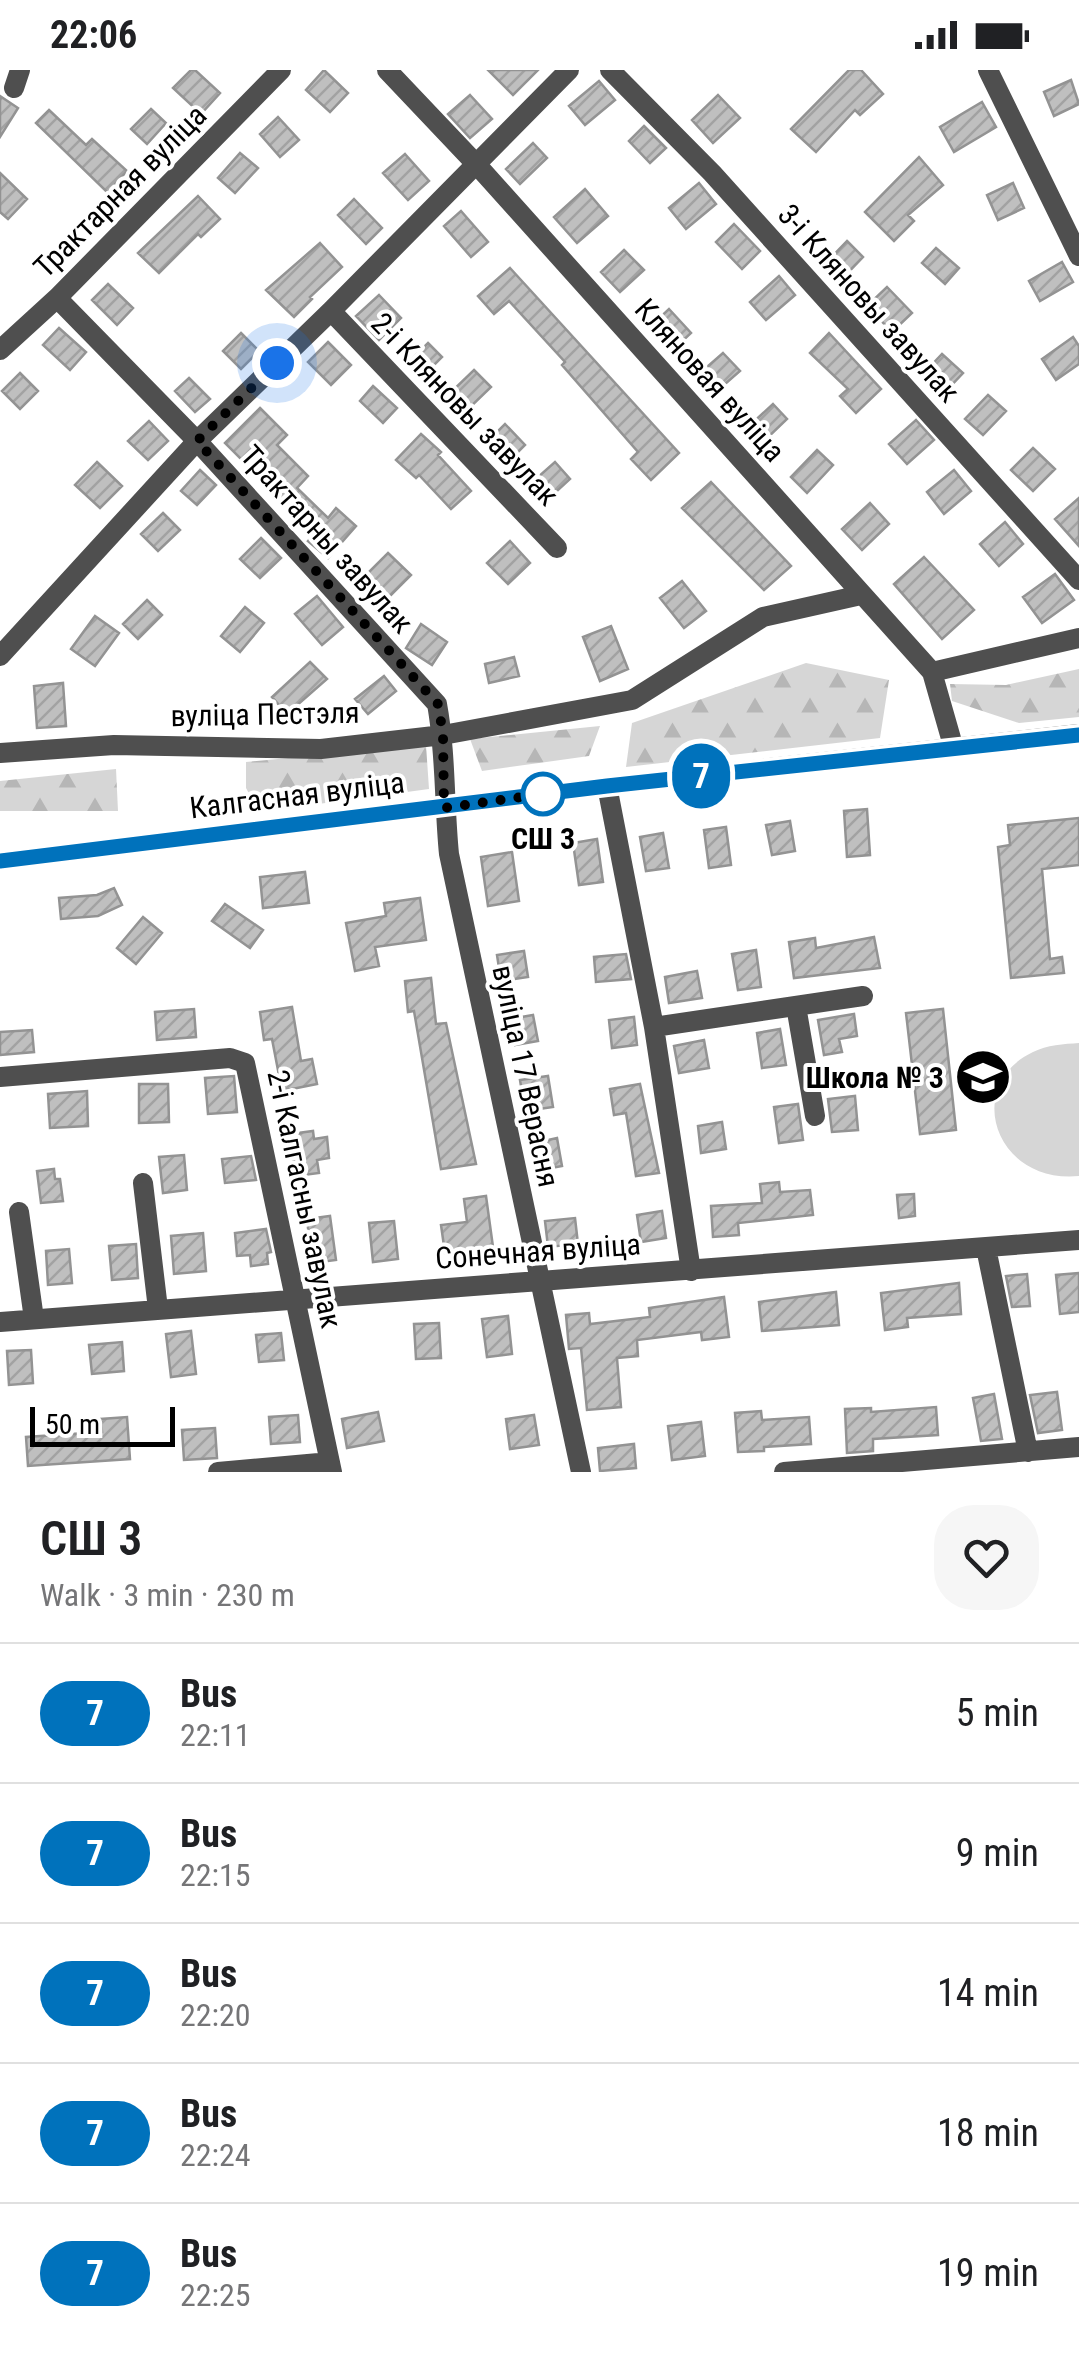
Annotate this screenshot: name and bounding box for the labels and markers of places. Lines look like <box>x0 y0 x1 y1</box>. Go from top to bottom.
marker: СШ 3 <box>522 773 564 815</box>
place label: СШ 3 <box>511 821 575 856</box>
school or university icon: Школа № 3 <box>953 1047 1013 1107</box>
place label: Школа № 3 <box>806 1060 944 1095</box>

